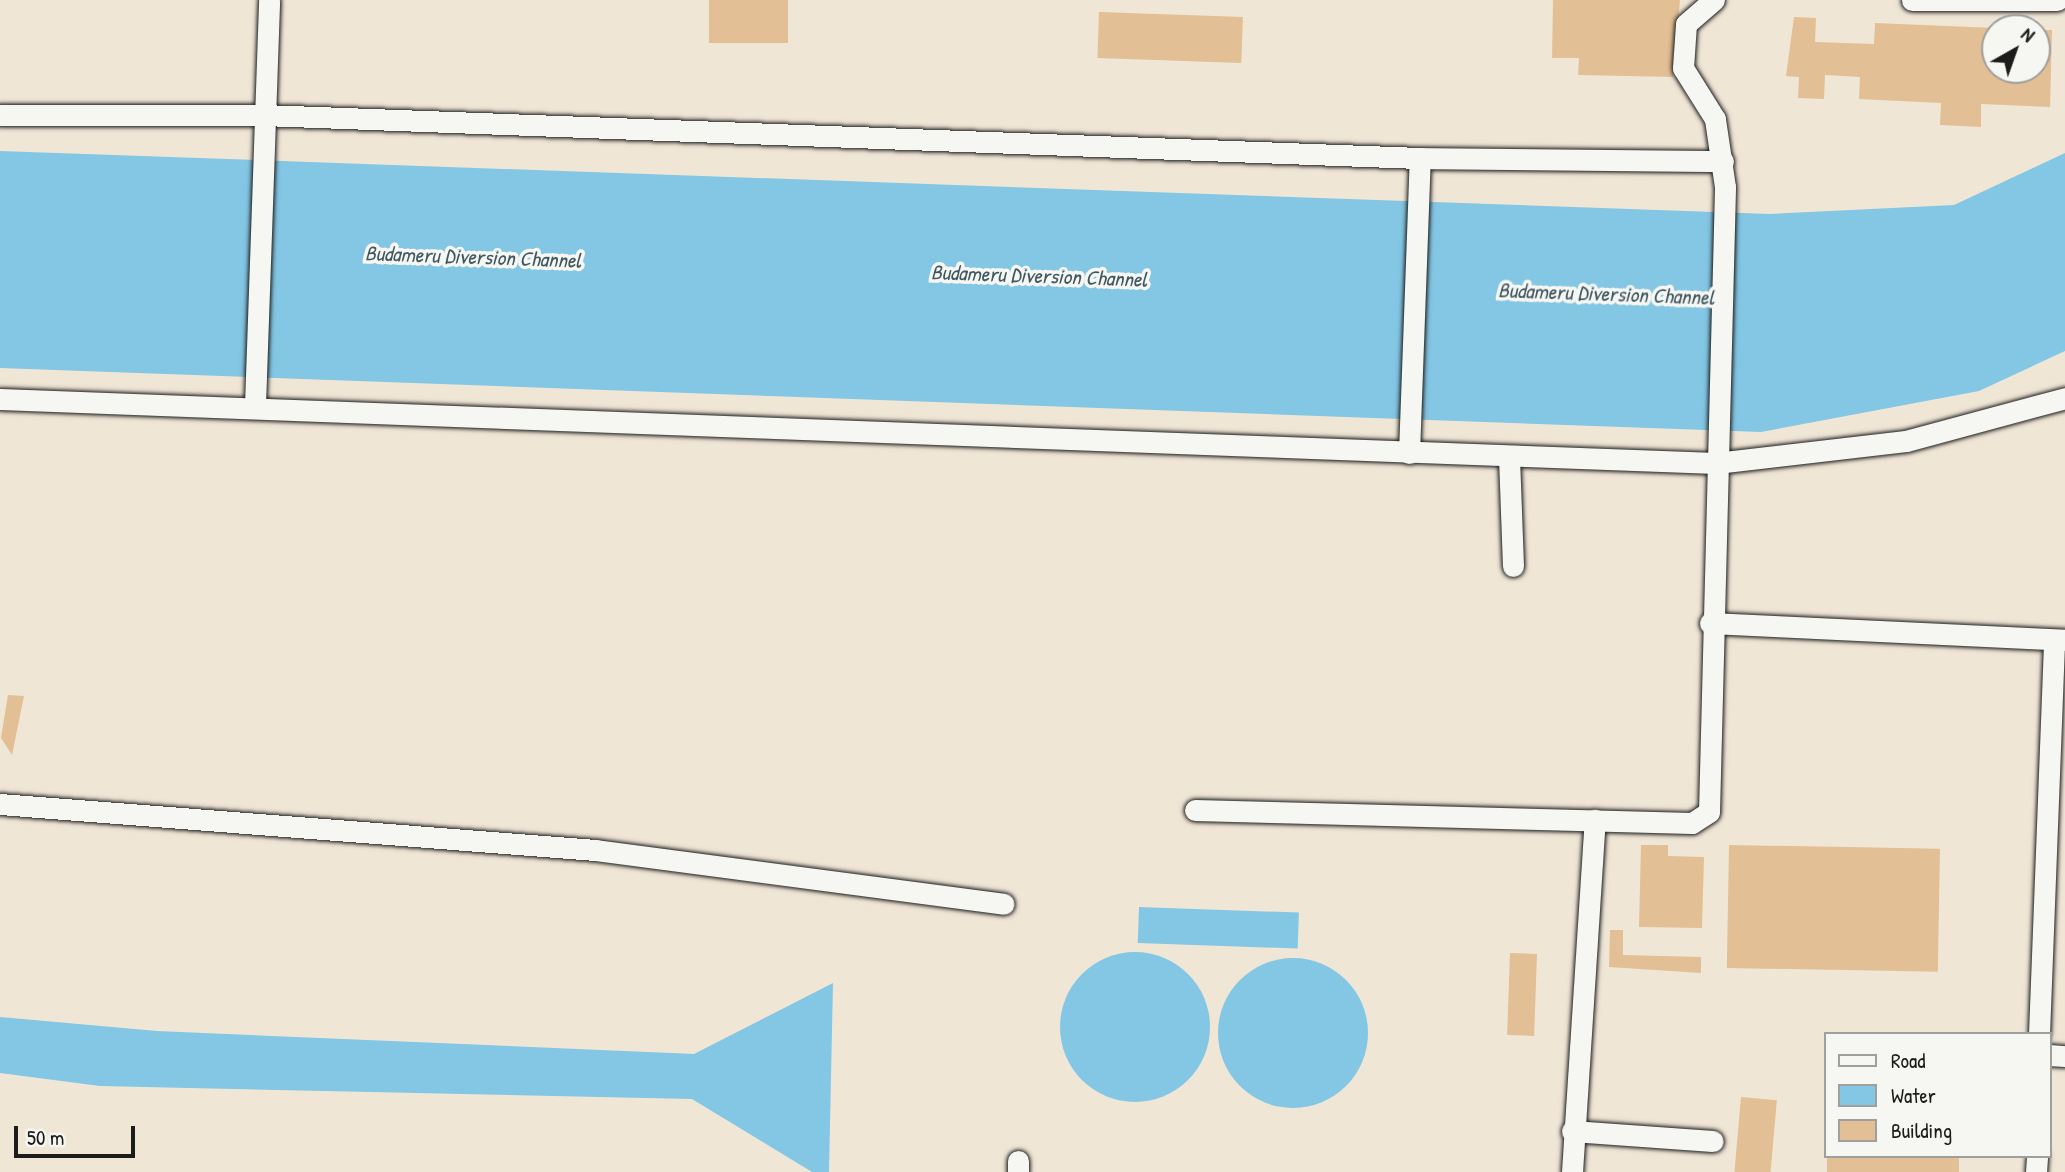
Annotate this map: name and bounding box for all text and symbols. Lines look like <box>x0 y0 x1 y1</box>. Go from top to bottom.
north arrow <box>1981 14 2051 84</box>
text: N <box>2016 21 2040 48</box>
water label: Budameru Diversion Channel <box>365 241 581 273</box>
water label: Budameru Diversion Channel <box>931 260 1147 292</box>
water label: Budameru Diversion Channel <box>1498 278 1714 310</box>
legend <box>1824 1032 2051 1158</box>
text: Road <box>1891 1046 1925 1075</box>
text: Water <box>1891 1081 1936 1110</box>
scale bar <box>18 1112 138 1156</box>
text: Building <box>1891 1116 1952 1145</box>
text: 50 m <box>27 1123 64 1152</box>

